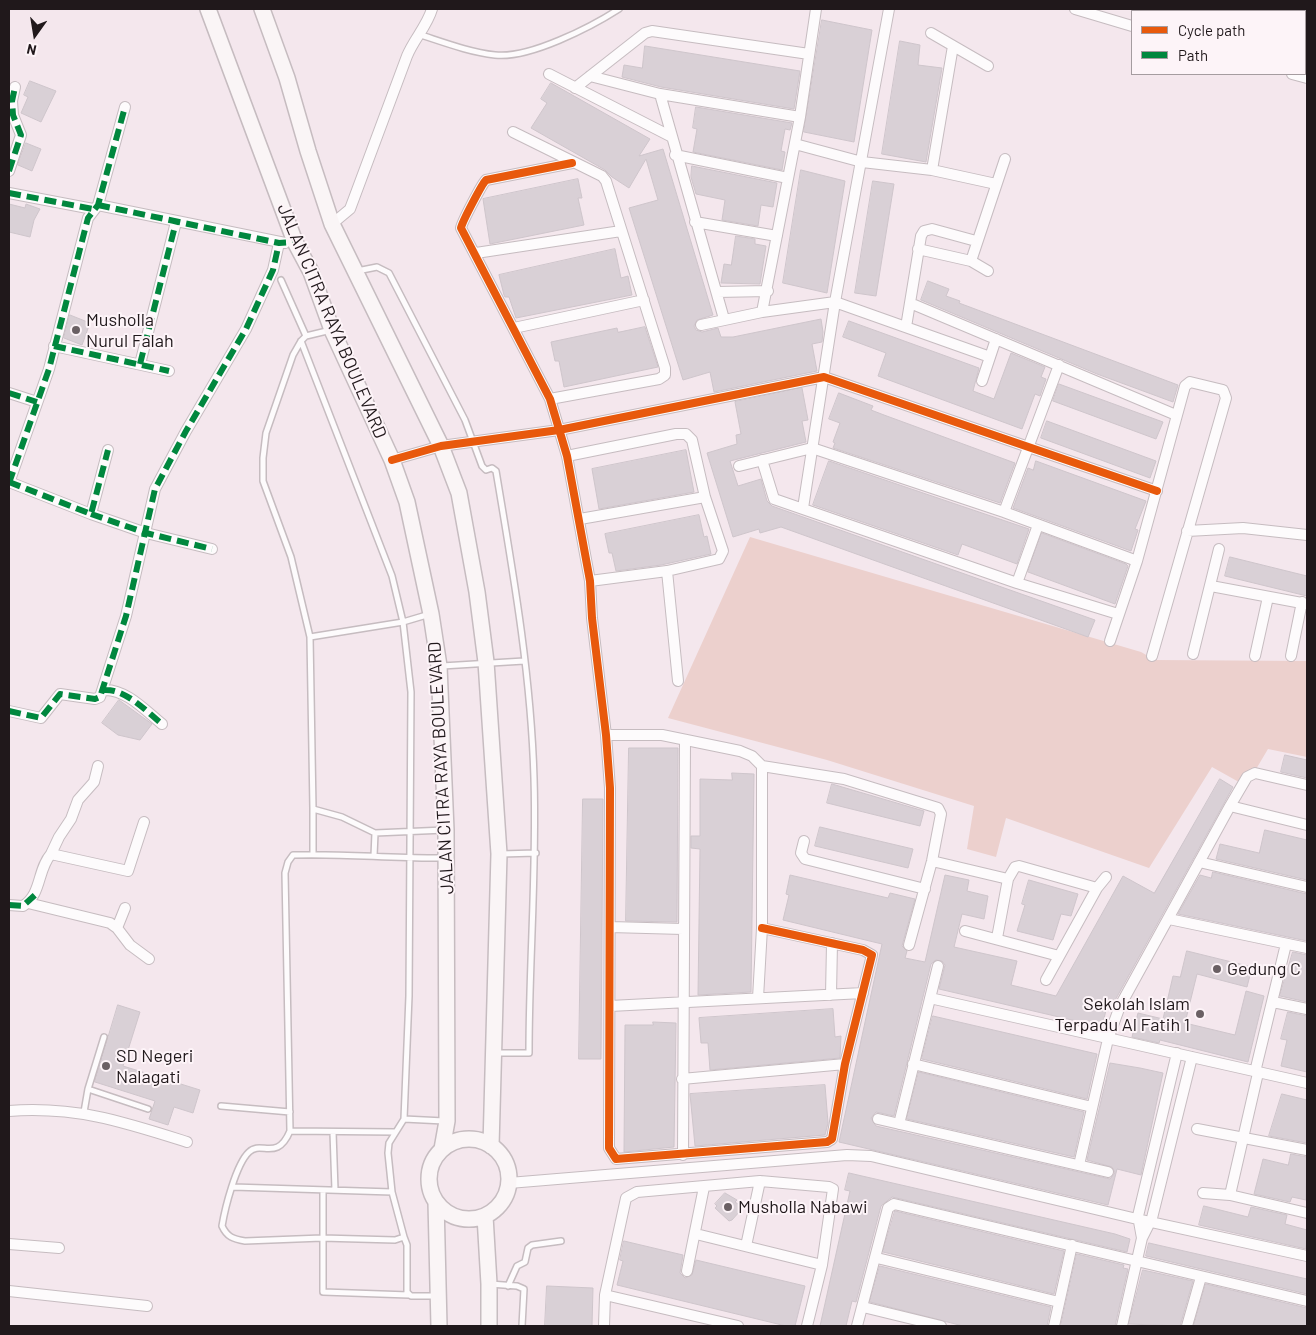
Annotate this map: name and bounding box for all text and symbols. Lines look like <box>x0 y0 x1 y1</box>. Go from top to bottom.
north arrow <box>10 10 60 60</box>
legend <box>1131 10 1306 75</box>
text: Cycle path <box>1178 21 1245 39</box>
text: N <box>25 41 38 59</box>
text: Path <box>1178 46 1208 64</box>
street label: JALAN CITRA RAYA BOULEVARD <box>273 200 391 442</box>
place label: Musholla Nurul Falah <box>86 309 174 352</box>
marker: Musholla Nurul Falah <box>70 324 82 336</box>
street label: JALAN CITRA RAYA BOULEVARD <box>424 641 458 895</box>
place label: Gedung C <box>1227 958 1301 980</box>
marker: Gedung C <box>1211 963 1223 975</box>
place label: Sekolah Islam Terpadu Al Fatih 1 <box>1054 993 1190 1036</box>
marker: Sekolah Islam Terpadu Al Fatih 1 <box>1194 1008 1206 1020</box>
place label: SD Negeri Nalagati <box>116 1045 193 1088</box>
marker: SD Negeri Nalagati <box>100 1060 112 1072</box>
place label: Musholla Nabawi <box>738 1196 867 1218</box>
marker: Musholla Nabawi <box>722 1201 734 1213</box>

